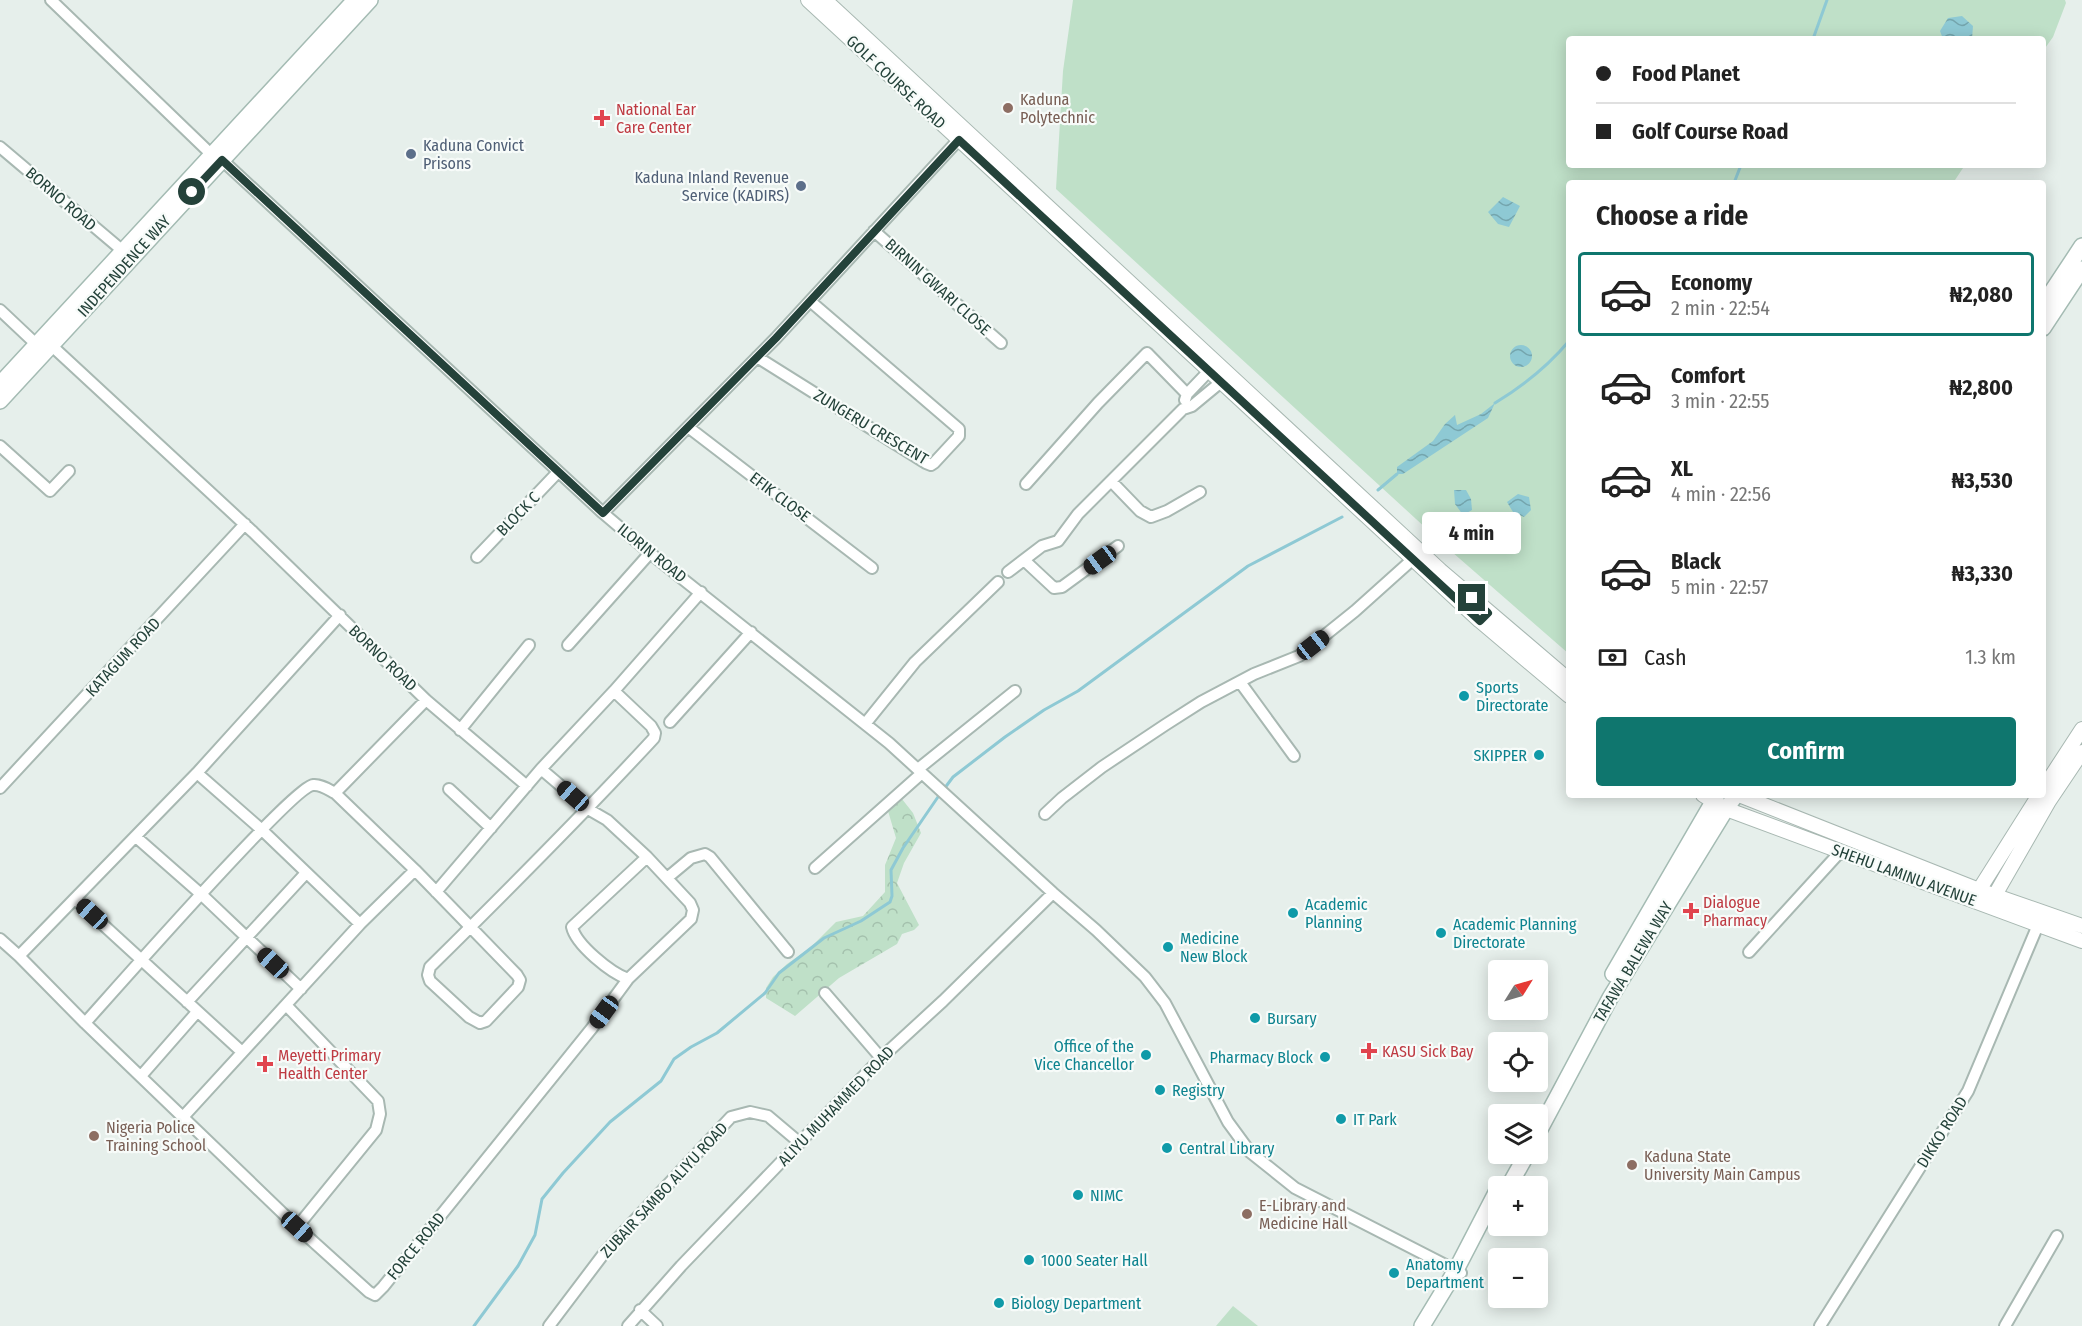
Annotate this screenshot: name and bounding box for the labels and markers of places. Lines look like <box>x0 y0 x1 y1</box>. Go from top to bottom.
place label: Kaduna Polytechnic <box>1020 90 1095 127</box>
place label: National Ear Care Center <box>616 100 696 137</box>
marker: Kaduna Polytechnic <box>1001 101 1015 115</box>
marker: National Ear Care Center <box>593 109 611 127</box>
place label: Kaduna Convict Prisons <box>423 136 525 173</box>
marker: Kaduna Convict Prisons <box>404 147 418 161</box>
place label: Kaduna Inland Revenue Service (KADIRS) <box>634 168 789 205</box>
marker: Kaduna Inland Revenue Service (KADIRS) <box>794 179 808 193</box>
place label: Sports Directorate <box>1476 678 1549 715</box>
marker: Sports Directorate <box>1457 689 1471 703</box>
place label: SKIPPER <box>1473 746 1527 765</box>
marker: SKIPPER <box>1532 748 1546 762</box>
place label: Dialogue Pharmacy <box>1703 893 1768 930</box>
place label: Academic Planning <box>1305 895 1368 932</box>
marker: Dialogue Pharmacy <box>1684 904 1698 918</box>
marker: Academic Planning <box>1286 906 1300 920</box>
place label: Academic Planning Directorate <box>1453 915 1577 952</box>
marker: Academic Planning Directorate <box>1434 926 1448 940</box>
place label: Medicine New Block <box>1180 929 1248 966</box>
marker: Medicine New Block <box>1161 940 1175 954</box>
place label: Bursary <box>1267 1009 1318 1028</box>
marker: Bursary <box>1248 1011 1262 1025</box>
place label: Office of the Vice Chancellor <box>1034 1037 1134 1074</box>
marker: KASU Sick Bay <box>1360 1042 1378 1060</box>
place label: KASU Sick Bay <box>1382 1042 1474 1061</box>
place label: Meyetti Primary Health Center <box>278 1046 382 1083</box>
marker: Office of the Vice Chancellor <box>1139 1048 1153 1062</box>
place label: Pharmacy Block <box>1210 1048 1314 1067</box>
marker: Pharmacy Block <box>1318 1050 1332 1064</box>
marker: Meyetti Primary Health Center <box>256 1055 274 1073</box>
place label: Registry <box>1172 1081 1226 1100</box>
marker: Registry <box>1153 1083 1167 1097</box>
place label: IT Park <box>1353 1110 1397 1129</box>
marker: IT Park <box>1334 1112 1348 1126</box>
place label: Nigeria Police Training School <box>106 1118 206 1155</box>
marker: Nigeria Police Training School <box>87 1129 101 1143</box>
place label: Central Library <box>1179 1139 1275 1158</box>
marker: Central Library <box>1160 1141 1174 1155</box>
place label: Kaduna State University Main Campus <box>1644 1147 1801 1184</box>
marker: Kaduna State University Main Campus <box>1625 1158 1639 1172</box>
place label: NIMC <box>1090 1186 1123 1205</box>
marker: NIMC <box>1071 1188 1085 1202</box>
place label: E-Library and Medicine Hall <box>1259 1196 1348 1233</box>
marker: E-Library and Medicine Hall <box>1240 1207 1254 1221</box>
place label: 1000 Seater Hall <box>1041 1251 1148 1270</box>
marker: 1000 Seater Hall <box>1022 1253 1036 1267</box>
place label: Anatomy Department <box>1406 1255 1485 1292</box>
marker: Anatomy Department <box>1387 1266 1401 1280</box>
place label: Biology Department <box>1011 1294 1142 1313</box>
marker: Biology Department <box>992 1296 1006 1310</box>

